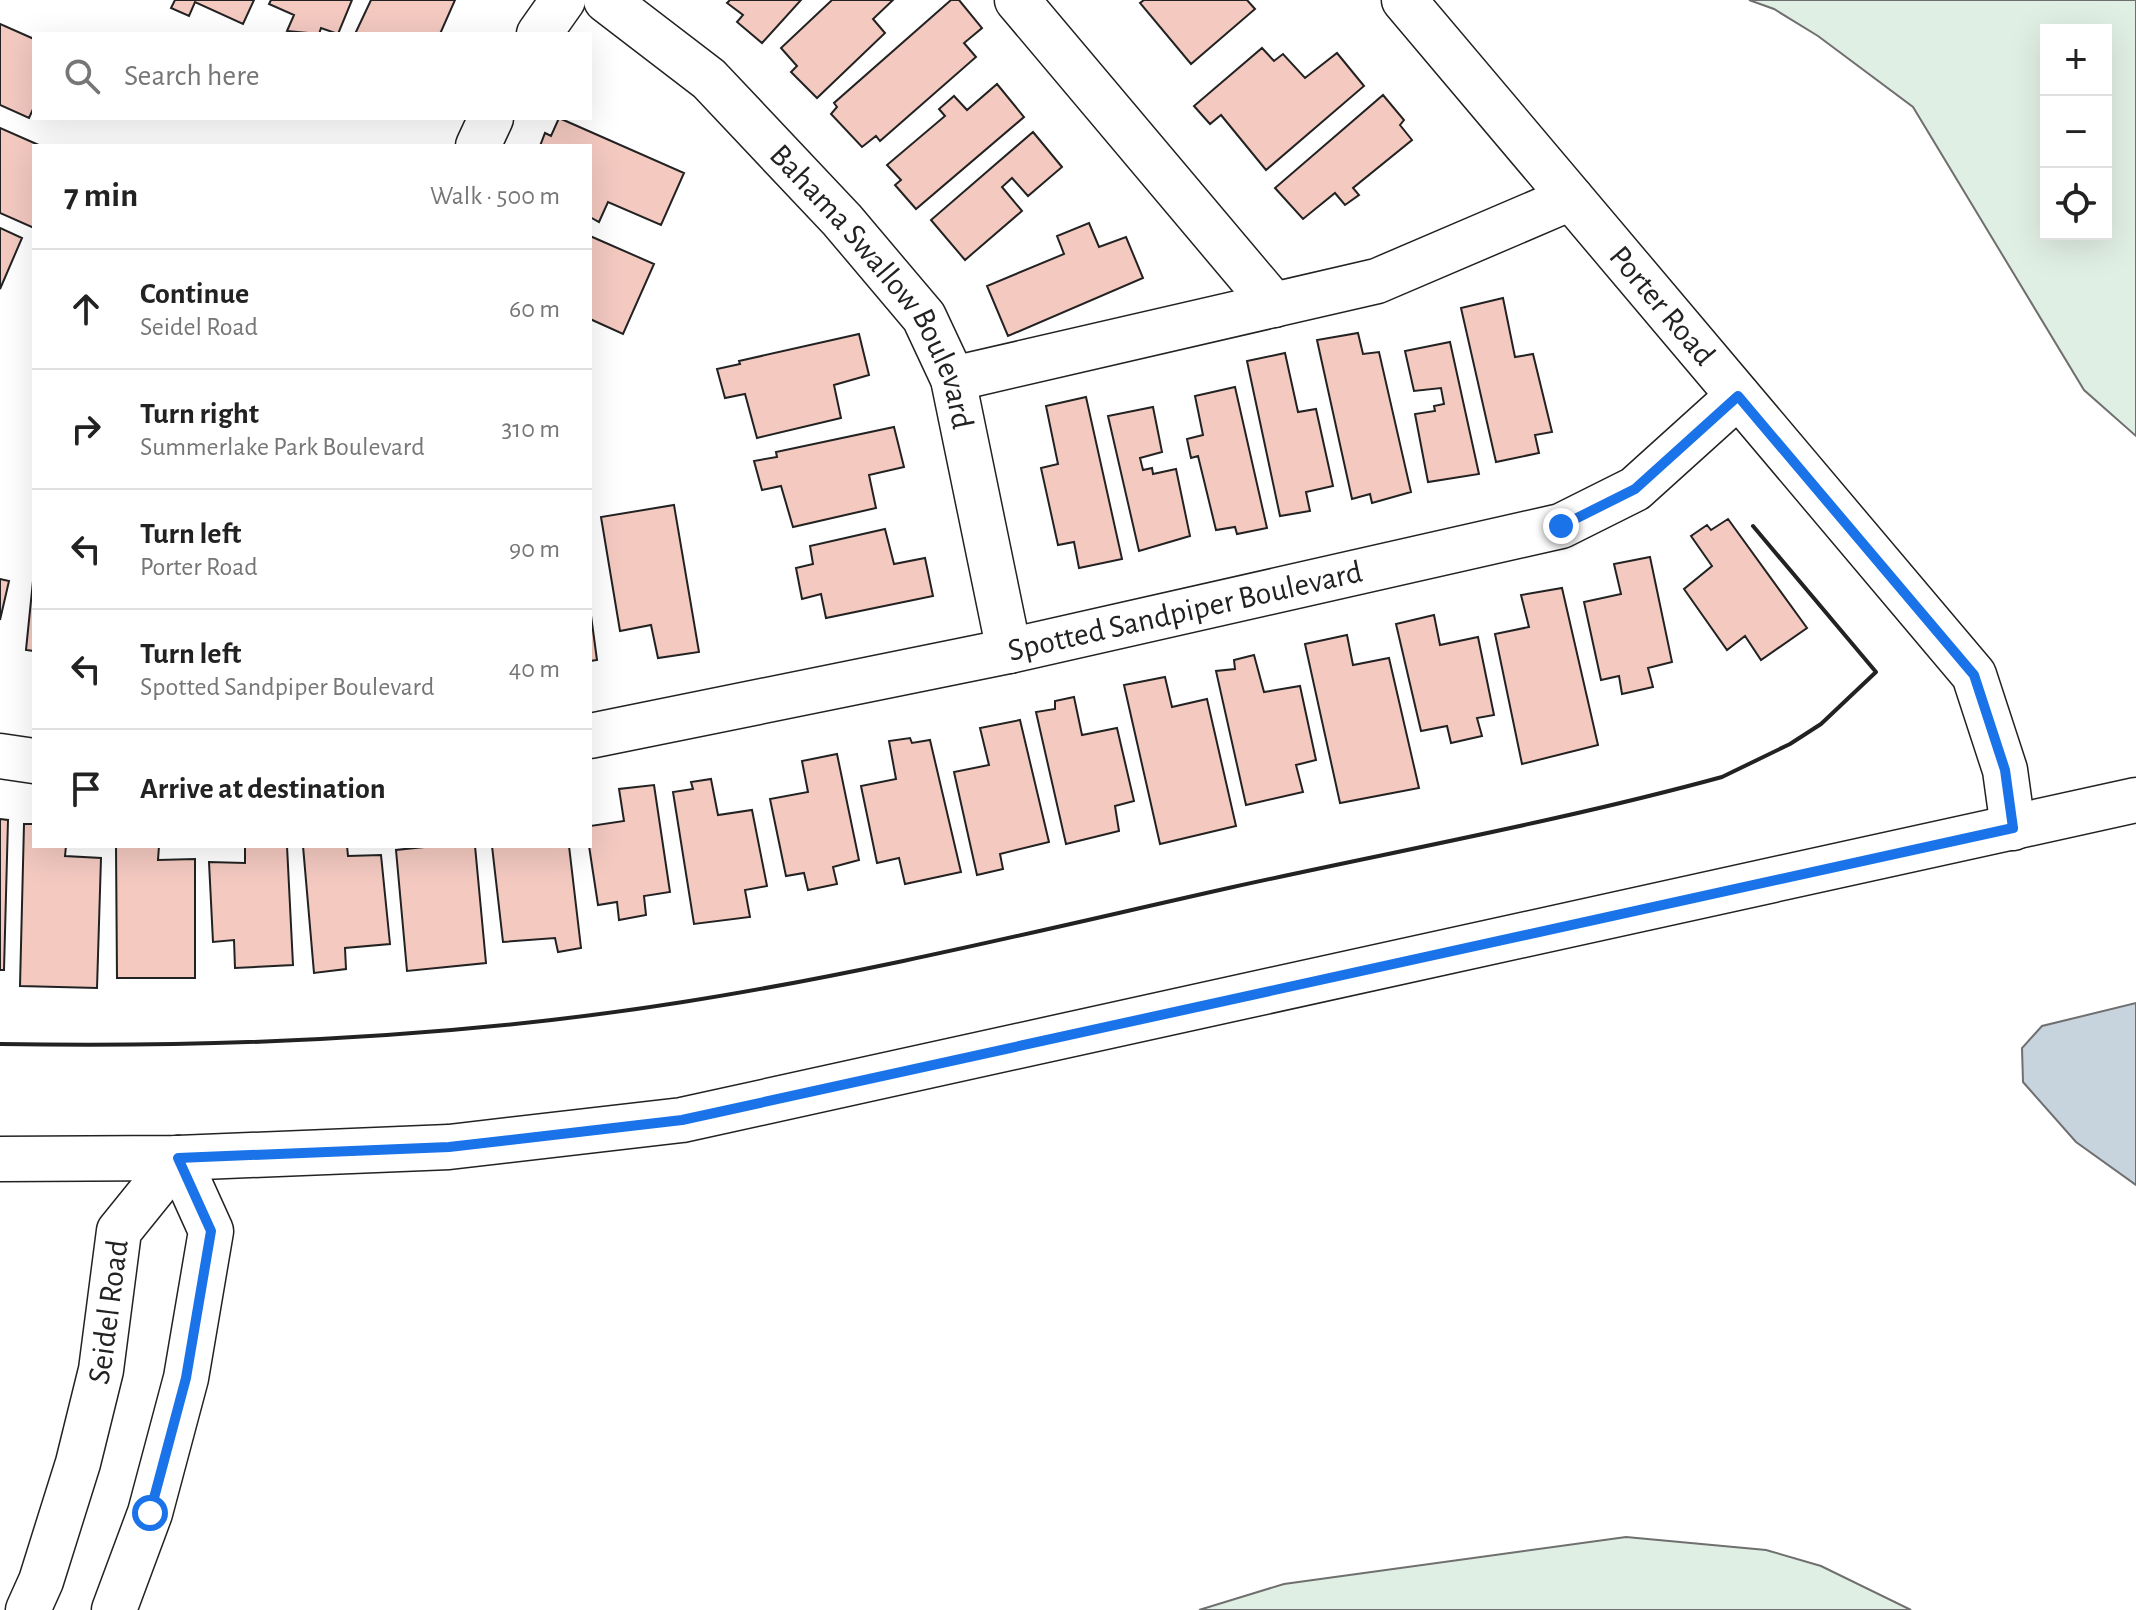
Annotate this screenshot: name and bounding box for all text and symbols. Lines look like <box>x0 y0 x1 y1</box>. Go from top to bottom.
map controls <box>2040 24 2112 240</box>
button: + <box>2040 24 2112 96</box>
search box <box>32 32 592 120</box>
icon: search <box>60 54 104 98</box>
text: Search here <box>124 61 260 91</box>
button: − <box>2040 96 2112 168</box>
street label: Bahama Swallow Boulevard <box>764 138 979 432</box>
button: locate <box>2040 168 2112 240</box>
text: 7 min <box>64 179 138 213</box>
text: Walk · 500 m <box>430 183 560 209</box>
street label: Porter Road <box>1603 240 1721 371</box>
text: Continue <box>140 279 249 309</box>
icon: ahead <box>64 287 108 331</box>
text: 60 m <box>509 296 560 322</box>
text: Seidel Road <box>140 314 258 340</box>
text: Turn right <box>140 399 259 429</box>
icon: right <box>64 407 108 451</box>
text: 310 m <box>502 416 560 442</box>
text: Summerlake Park Boulevard <box>140 434 425 460</box>
route end <box>1543 508 1579 544</box>
text: Turn left <box>140 519 241 549</box>
icon: left <box>64 527 108 571</box>
text: 90 m <box>509 536 560 562</box>
text: Porter Road <box>140 554 258 580</box>
street label: Spotted Sandpiper Boulevard <box>1005 556 1365 667</box>
text: Turn left <box>140 639 241 669</box>
icon: left <box>64 647 108 691</box>
text: 40 m <box>509 656 560 682</box>
text: Spotted Sandpiper Boulevard <box>140 674 434 700</box>
icon: arrive <box>64 767 108 811</box>
text: Arrive at destination <box>140 774 386 804</box>
street label: Seidel Road <box>82 1238 134 1387</box>
route start <box>132 1495 168 1531</box>

